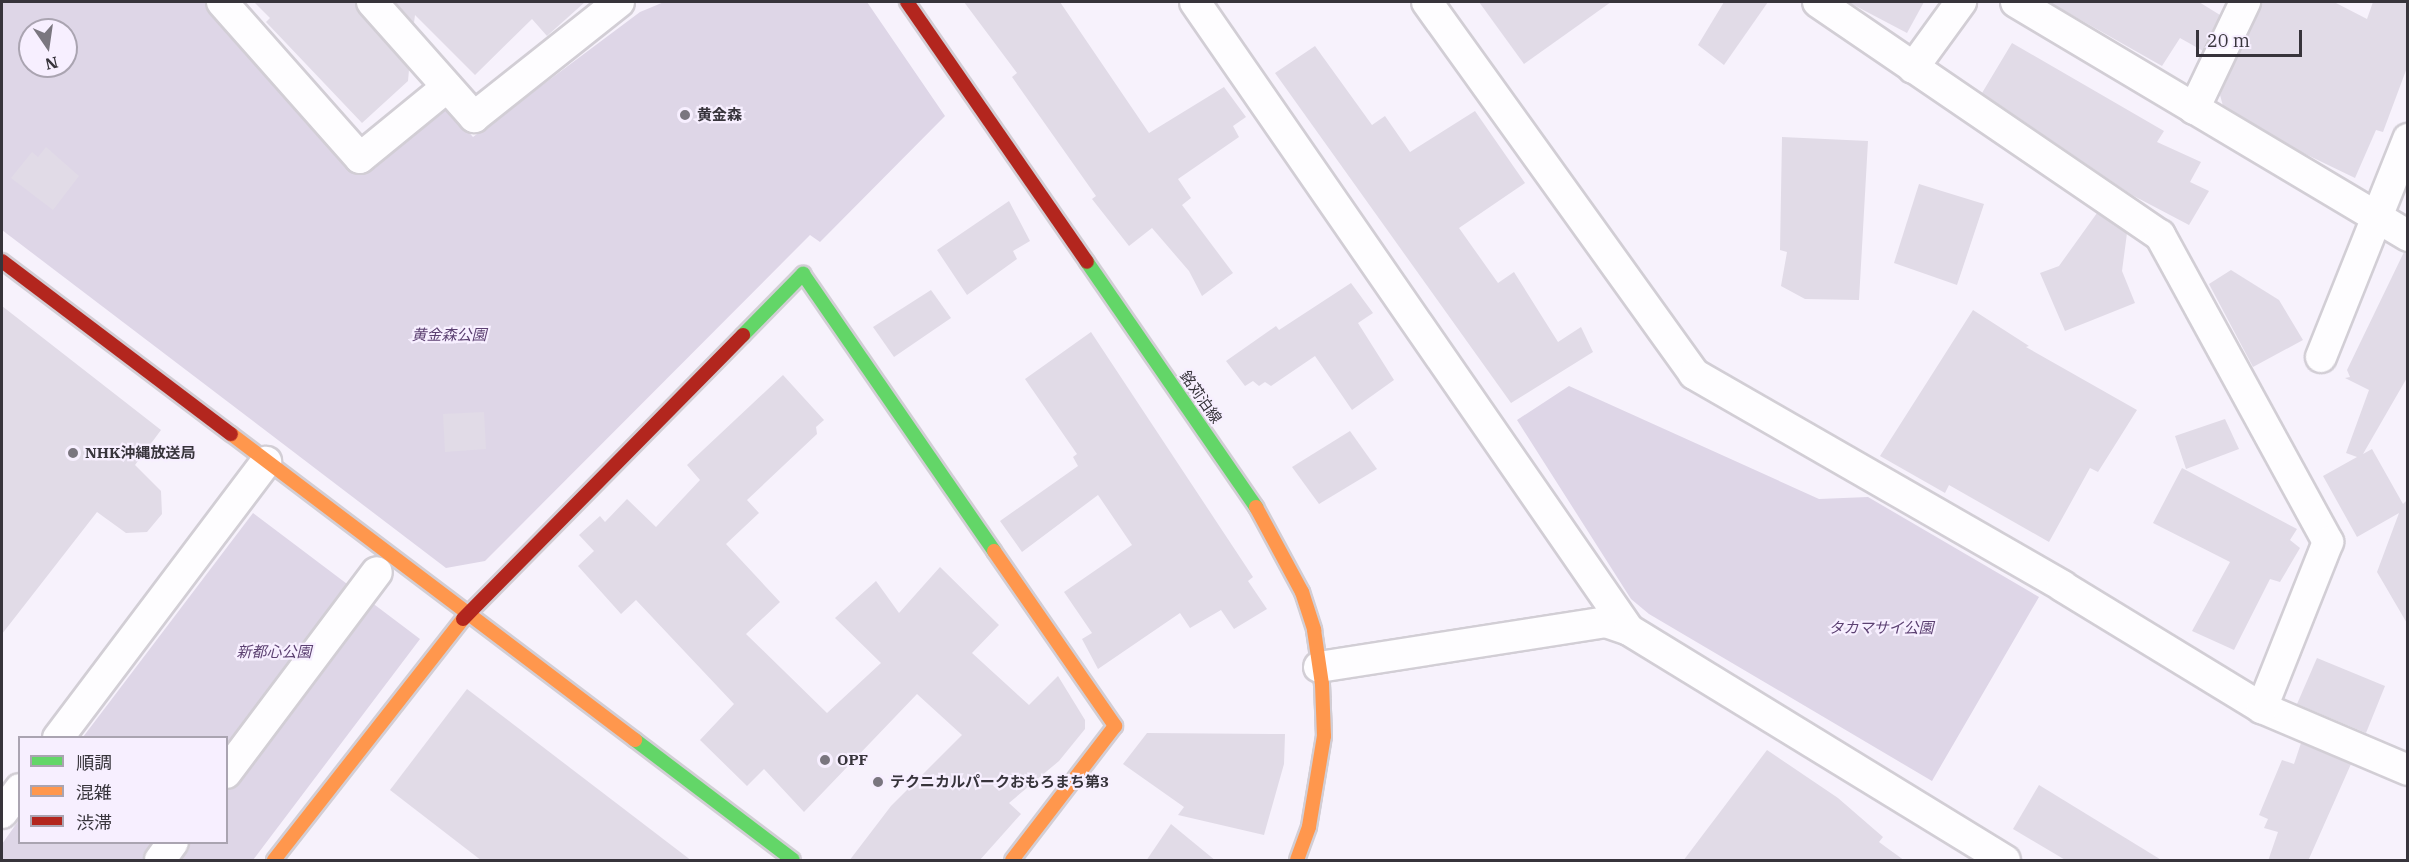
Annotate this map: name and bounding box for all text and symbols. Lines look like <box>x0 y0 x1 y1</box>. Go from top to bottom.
north arrow <box>18 18 78 78</box>
scale bar <box>2199 18 2306 56</box>
text: 20 m <box>2207 29 2250 52</box>
text: N <box>43 52 60 75</box>
place label: 黄金森 <box>697 106 742 124</box>
marker: 黄金森 <box>678 108 692 122</box>
park label: 黄金森公園 <box>412 326 486 344</box>
street label: 銘苅泊線 <box>1176 367 1226 427</box>
place label: NHK沖縄放送局 <box>85 444 196 462</box>
marker: NHK沖縄放送局 <box>66 446 80 460</box>
park label: タカマサイ公園 <box>1829 619 1933 637</box>
park label: 新都心公園 <box>237 643 311 661</box>
legend <box>18 736 228 844</box>
text: 順調 <box>76 751 112 774</box>
place label: OPF <box>837 751 868 769</box>
marker: OPF <box>818 753 832 767</box>
place label: テクニカルパークおもろまち第3 <box>890 773 1109 791</box>
marker: テクニカルパークおもろまち第3 <box>871 775 885 789</box>
text: 混雑 <box>76 781 112 804</box>
text: 渋滞 <box>76 811 112 834</box>

